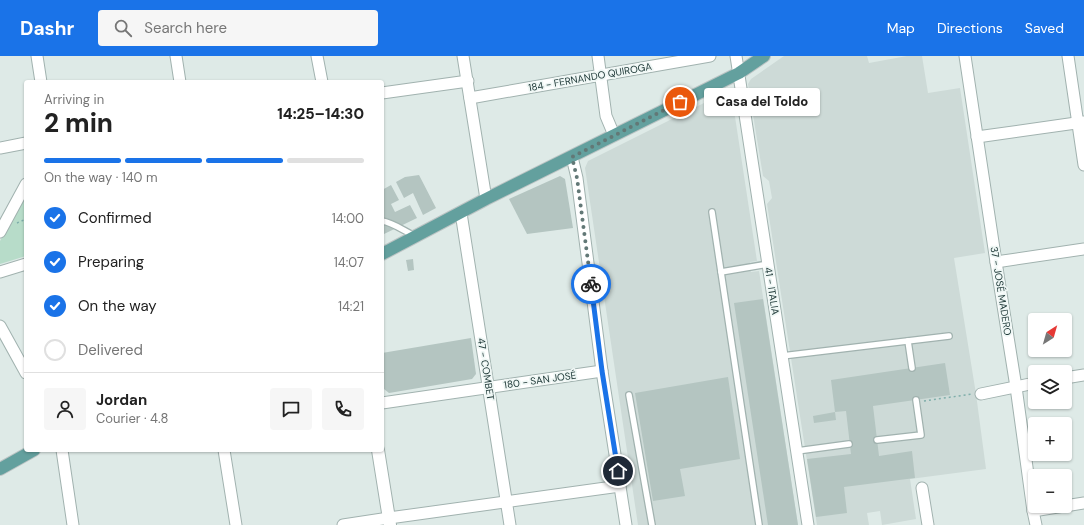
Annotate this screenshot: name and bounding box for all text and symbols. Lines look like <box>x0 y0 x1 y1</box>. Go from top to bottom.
search box <box>98 10 378 46</box>
text: Dashr <box>20 16 74 41</box>
icon: search <box>112 17 134 39</box>
text: Search here <box>144 18 227 38</box>
text: Map <box>887 19 915 37</box>
text: Directions <box>937 19 1003 37</box>
text: Saved <box>1025 19 1064 37</box>
street label: 184 - FERNANDO QUIROGA <box>527 60 653 94</box>
pin <box>663 85 697 119</box>
callout: Casa del Toldo <box>704 88 820 116</box>
text: Arriving in <box>44 91 104 108</box>
icon: bag <box>669 91 691 113</box>
text: Casa del Toldo <box>716 93 808 110</box>
text: 14:25–14:30 <box>277 104 364 124</box>
text: 2 min <box>44 106 113 140</box>
text: On the way · 140 m <box>44 169 158 186</box>
icon: check <box>44 207 66 229</box>
text: Confirmed <box>78 208 152 228</box>
text: 14:00 <box>332 210 364 227</box>
street label: 37 - JOSÉ MADERO <box>988 246 1014 337</box>
icon: check <box>44 251 66 273</box>
text: Preparing <box>78 252 144 272</box>
text: 14:07 <box>334 254 364 271</box>
courier <box>571 264 611 304</box>
street label: 41 - ITALIA <box>762 266 782 316</box>
icon: bike <box>580 273 602 295</box>
icon: check <box>44 295 66 317</box>
text: On the way <box>78 296 157 316</box>
text: 14:21 <box>338 298 364 315</box>
north arrow <box>1028 313 1072 357</box>
map controls <box>1028 313 1072 513</box>
street label: 47 - COMBET <box>475 337 497 401</box>
text: Delivered <box>78 340 143 360</box>
button: layers <box>1028 365 1072 409</box>
street label: 180 - SAN JOSÉ <box>503 368 577 392</box>
button: person <box>44 388 86 430</box>
button: chat <box>270 388 312 430</box>
button: phone <box>322 388 364 430</box>
text: Jordan <box>96 390 147 410</box>
text: Courier · 4.8 <box>96 410 168 427</box>
button: + <box>1028 417 1072 461</box>
pin <box>601 454 635 488</box>
icon: home <box>607 460 629 482</box>
button: − <box>1028 469 1072 513</box>

